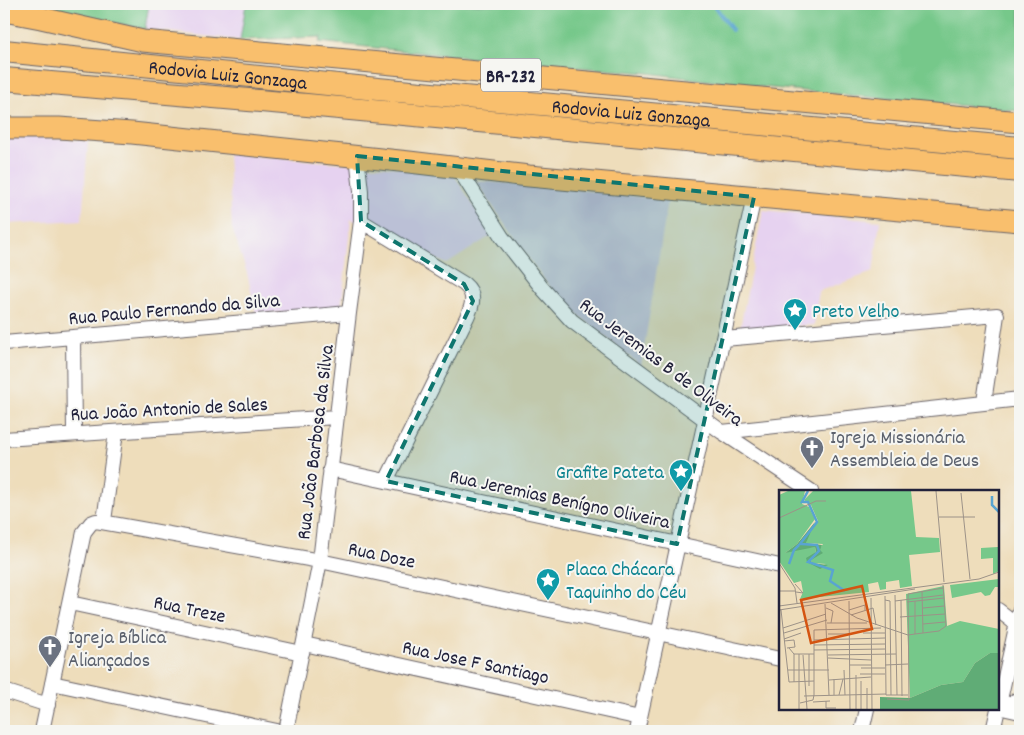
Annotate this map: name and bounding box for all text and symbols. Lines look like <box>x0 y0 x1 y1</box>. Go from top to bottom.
street label: Rodovia Luiz Gonzaga <box>147 55 309 99</box>
road number: BR-232 <box>481 58 541 92</box>
street label: Rodovia Luiz Gonzaga <box>550 94 712 137</box>
street label: Rua Paulo Fernando da Silva <box>68 288 282 334</box>
street label: Rua Jeremias B de Oliveira <box>572 292 748 435</box>
place icon: Preto Velho <box>782 297 808 331</box>
place label: Preto Velho <box>812 299 899 327</box>
street label: Rua João Barbosa da Silva <box>291 343 343 542</box>
street label: Rua João Antonio de Sales <box>70 392 269 430</box>
place label: Igreja Missionária Assembleia de Deus <box>830 425 979 476</box>
church icon: Igreja Missionária Assembleia de Deus <box>799 435 825 469</box>
place icon: Grafite Pateta <box>668 458 694 492</box>
place label: Grafite Pateta <box>556 460 665 488</box>
street label: Rua Jeremias Benígno Oliveira <box>447 464 673 538</box>
inset map <box>779 490 999 710</box>
street label: Rua Doze <box>345 536 418 578</box>
place label: Placa Chácara Taquinho do Céu <box>566 557 686 608</box>
place icon: Placa Chácara Taquinho do Céu <box>535 567 561 601</box>
street label: Rua Treze <box>151 590 228 632</box>
place label: Igreja Bíblica Aliançados <box>68 625 167 676</box>
church icon: Igreja Bíblica Aliançados <box>37 634 63 668</box>
street label: Rua Jose F Santiago <box>399 635 551 693</box>

